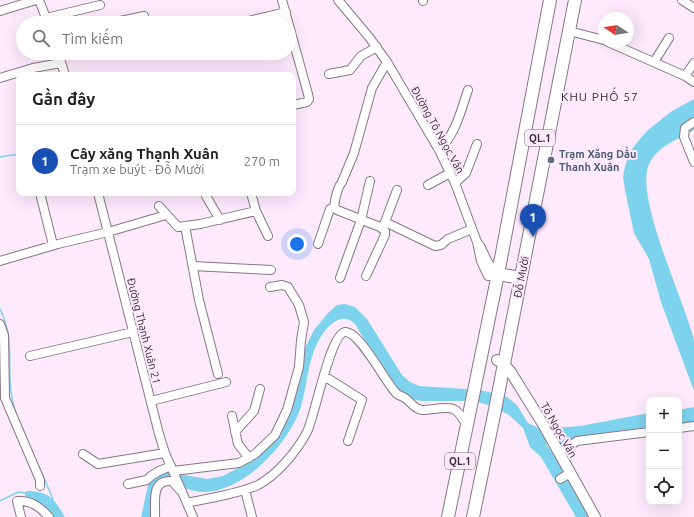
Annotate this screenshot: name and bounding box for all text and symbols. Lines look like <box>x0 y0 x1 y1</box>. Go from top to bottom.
north arrow <box>598 12 634 48</box>
search box <box>16 16 296 60</box>
icon: search <box>30 27 52 49</box>
text: Tìm kiếm <box>62 30 123 47</box>
street label: Đường Tô Ngọc Vân <box>408 84 467 176</box>
district label: KHU PHỐ 57 <box>561 87 639 103</box>
text: Gần đây <box>32 89 95 108</box>
road number: QL.1 <box>525 130 555 146</box>
text: Cây xăng Thạnh Xuân <box>70 145 219 162</box>
place label: Trạm Xăng Dầu Thanh Xuân <box>559 146 636 173</box>
text: 1 <box>41 154 49 168</box>
text: 270 m <box>244 154 280 168</box>
marker: Trạm Xăng Dầu Thanh Xuân <box>546 155 556 165</box>
text: Trạm xe buýt · Đỗ Mười <box>70 162 204 176</box>
pin: 1 <box>520 204 546 237</box>
your location <box>287 234 307 254</box>
street label: Đỗ Mười <box>510 255 531 299</box>
street label: Đường Thạnh Xuân 21 <box>124 277 163 386</box>
map controls <box>646 397 682 505</box>
button: + <box>646 397 682 433</box>
street label: Tô Ngọc Vân <box>538 400 580 460</box>
button: − <box>646 433 682 469</box>
road number: QL.1 <box>445 453 475 469</box>
button: locate <box>646 469 682 505</box>

